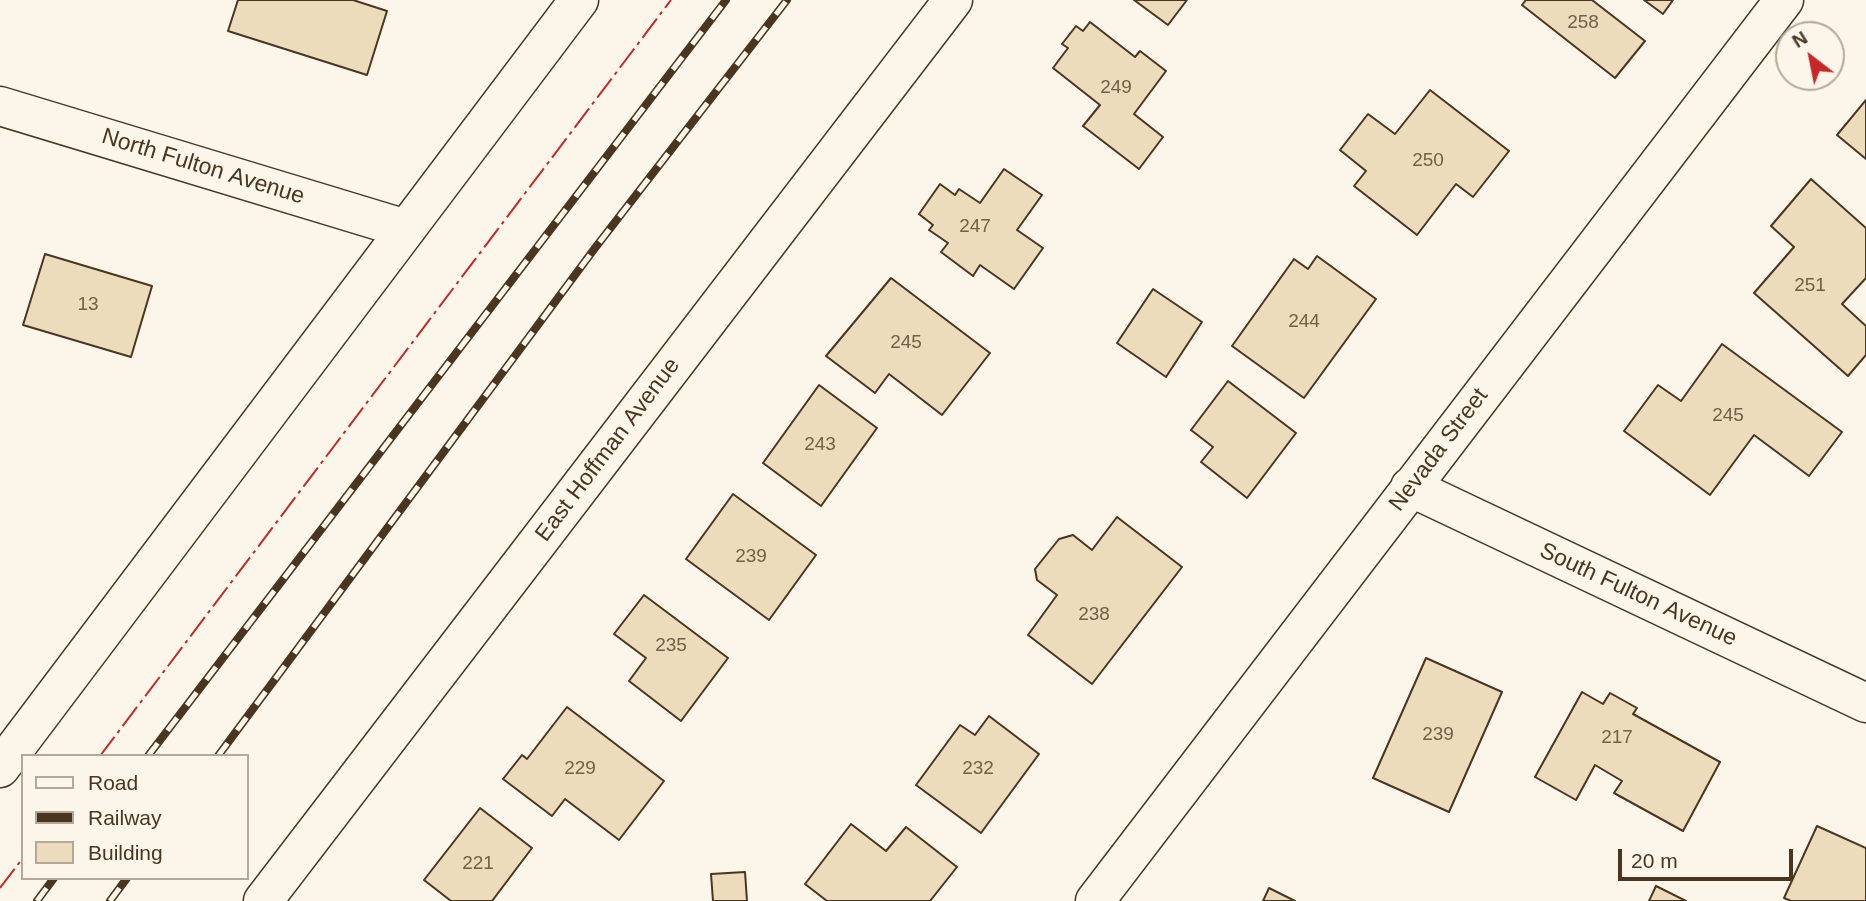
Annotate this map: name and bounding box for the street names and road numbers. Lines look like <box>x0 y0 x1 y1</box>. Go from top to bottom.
street label: North Fulton Avenue <box>98 123 308 211</box>
street label: East Hoffman Avenue <box>530 353 686 547</box>
street label: Nevada Street <box>1384 383 1494 517</box>
street label: South Fulton Avenue <box>1535 537 1741 653</box>

